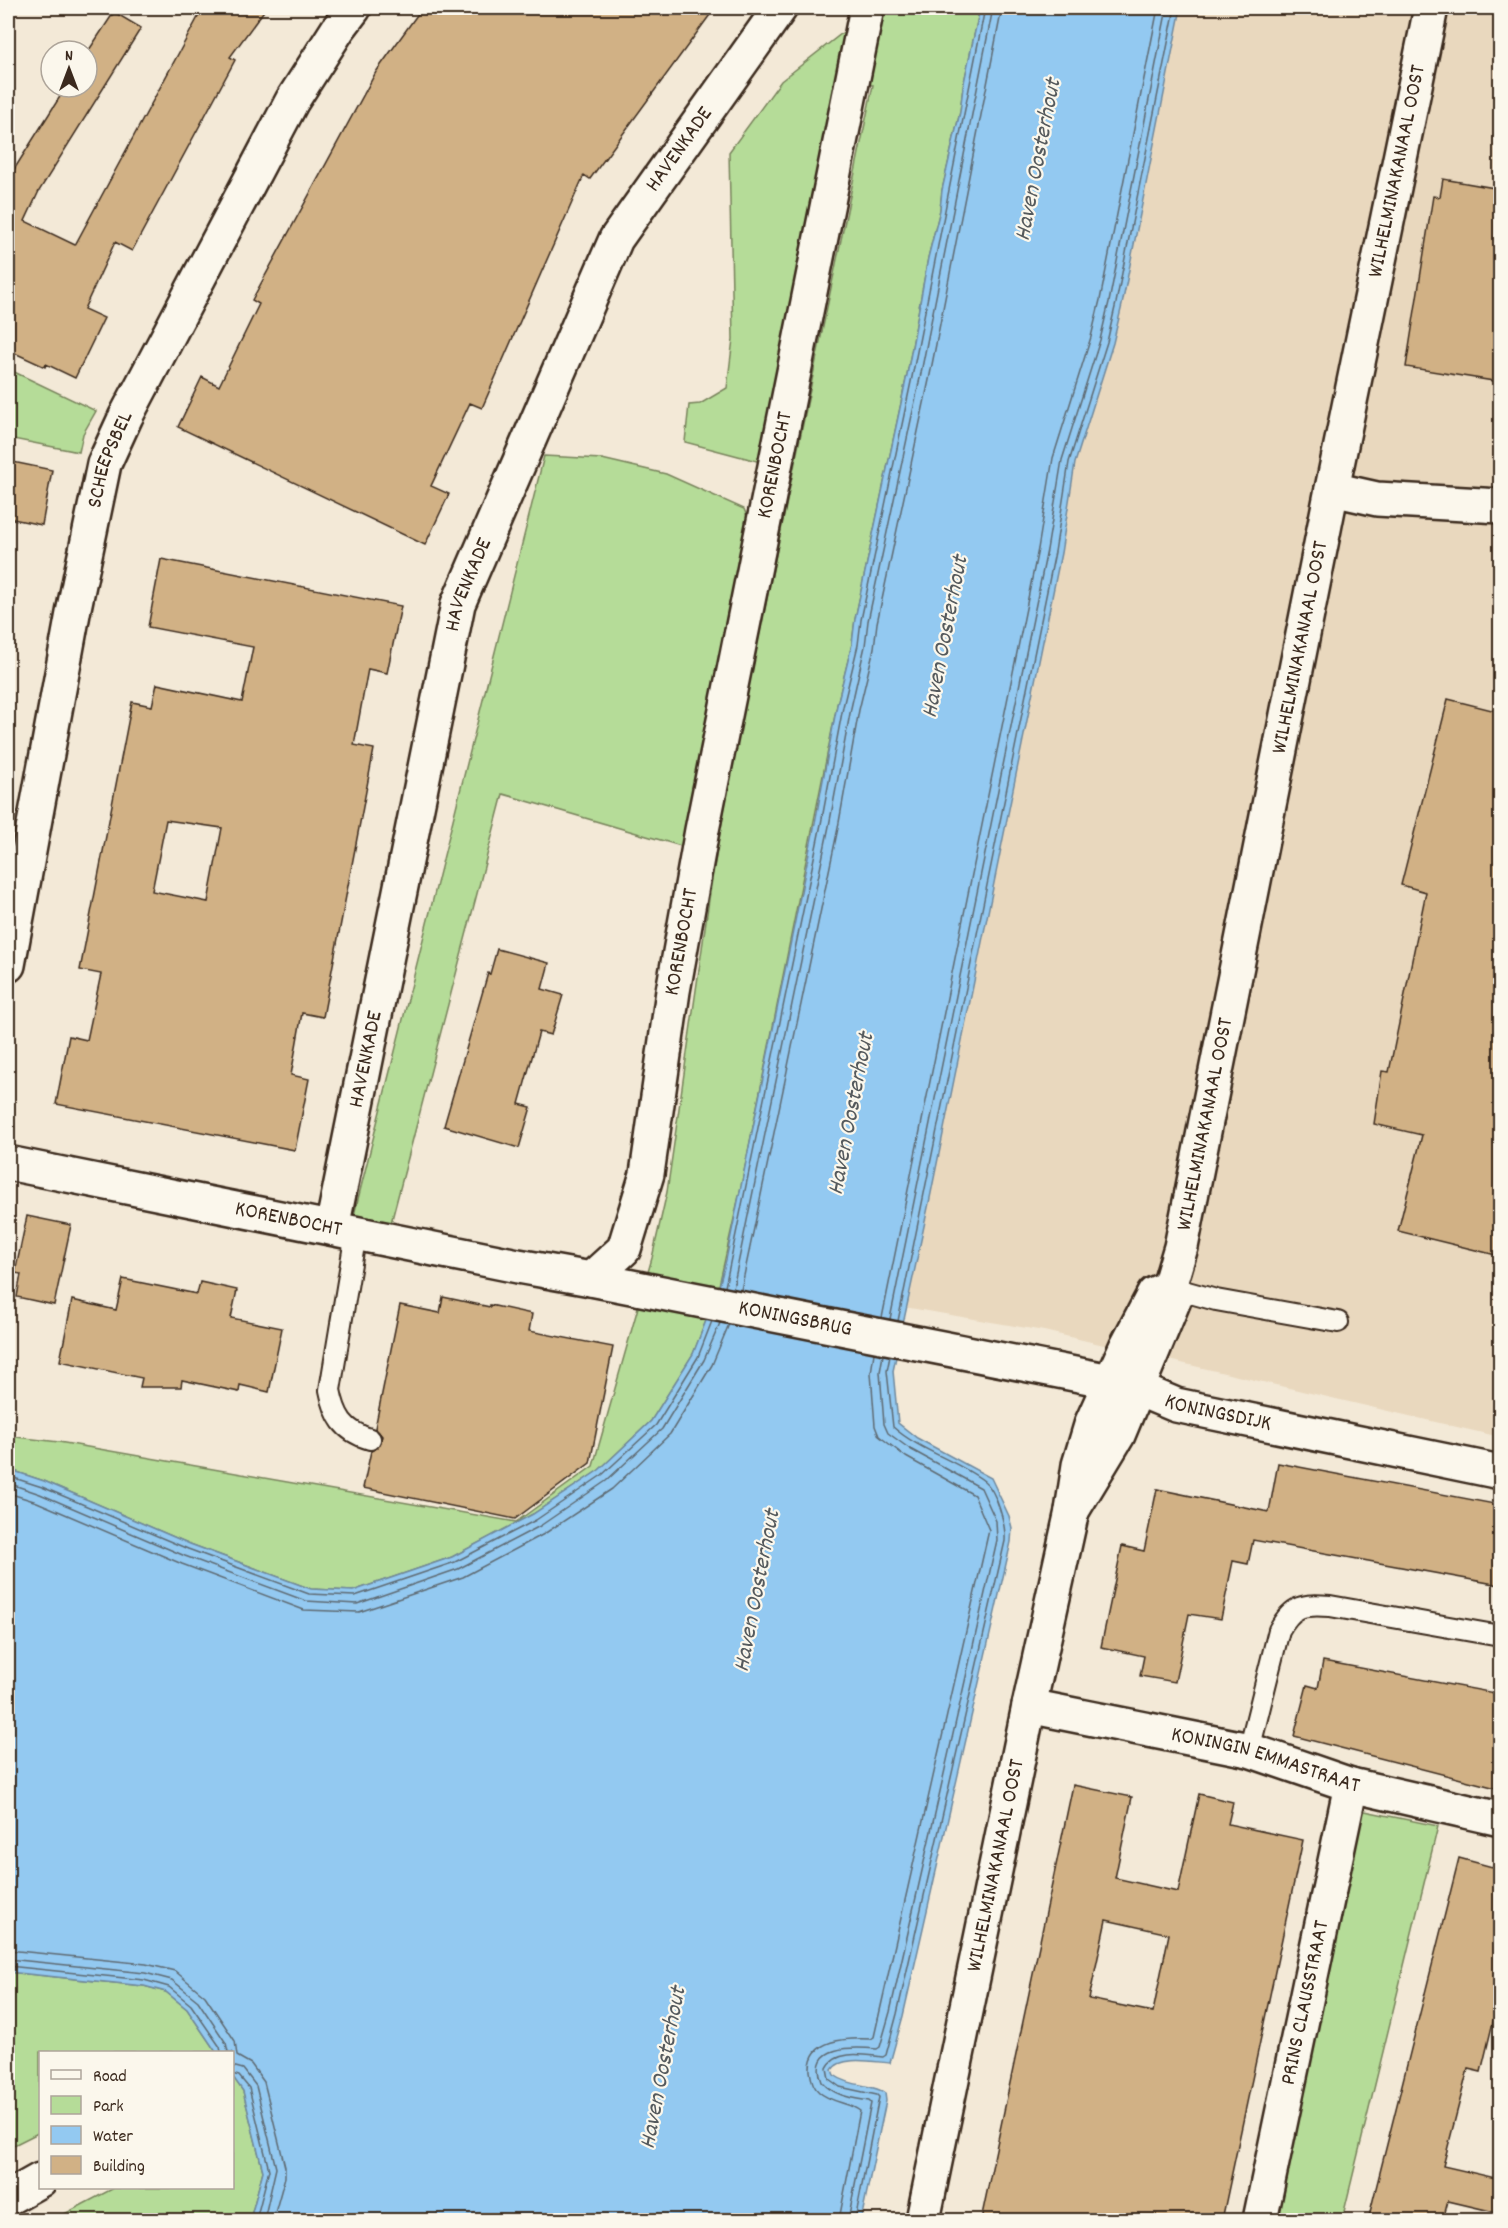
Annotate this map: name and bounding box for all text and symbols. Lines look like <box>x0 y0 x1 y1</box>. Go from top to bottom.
north arrow <box>39 39 99 99</box>
text: N <box>65 45 73 68</box>
street label: WILHELMINAKANAAL OOST <box>1360 62 1434 280</box>
water label: Haven Oosterhout <box>1007 74 1072 244</box>
street label: HAVENKADE <box>638 101 721 199</box>
street label: SCHEEPSBEL <box>80 406 142 511</box>
street label: KORENBOCHT <box>749 409 801 521</box>
street label: HAVENKADE <box>437 533 500 634</box>
street label: WILHELMINAKANAAL OOST <box>1264 538 1337 757</box>
water label: Haven Oosterhout <box>914 551 979 721</box>
street label: KORENBOCHT <box>657 886 707 998</box>
street label: HAVENKADE <box>341 1008 391 1111</box>
street label: WILHELMINAKANAAL OOST <box>1169 1015 1242 1233</box>
water label: Haven Oosterhout <box>820 1028 885 1198</box>
street label: KORENBOCHT <box>232 1194 345 1246</box>
street label: KONINGSBRUG <box>736 1293 855 1345</box>
street label: KONINGSDIJK <box>1159 1386 1274 1440</box>
water label: Haven Oosterhout <box>726 1505 791 1675</box>
street label: KONINGIN EMMASTRAAT <box>1169 1719 1363 1802</box>
street label: WILHELMINAKANAAL OOST <box>959 1756 1033 1975</box>
street label: PRINS CLAUSSTRAAT <box>1273 1917 1338 2088</box>
water label: Haven Oosterhout <box>632 1982 697 2152</box>
legend <box>39 2051 234 2189</box>
text: Road <box>93 2065 127 2090</box>
text: Park <box>93 2095 124 2120</box>
text: Water <box>93 2125 133 2150</box>
text: Building <box>93 2155 145 2180</box>

